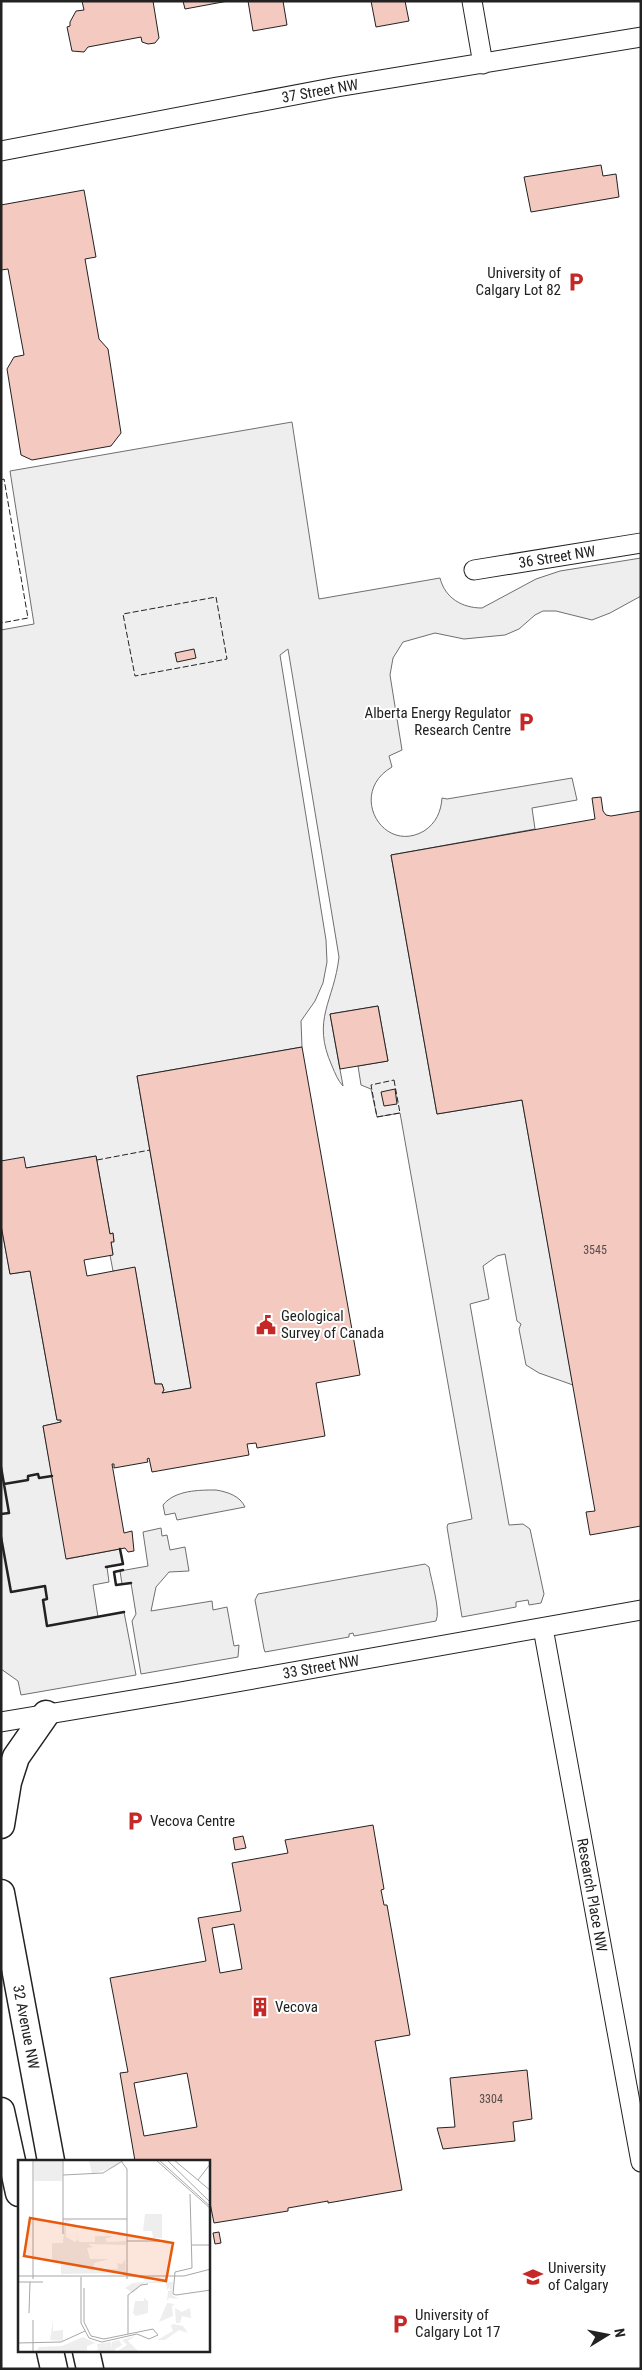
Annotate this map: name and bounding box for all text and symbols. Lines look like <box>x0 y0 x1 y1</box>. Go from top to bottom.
street label: 37 Street NW <box>280 75 360 107</box>
place label: University of Calgary Lot 82 <box>476 264 561 299</box>
parking icon: University of Calgary Lot 82 <box>565 271 587 293</box>
street label: 36 Street NW <box>517 542 597 572</box>
place label: Alberta Energy Regulator Research Centre <box>365 704 511 739</box>
parking icon: Alberta Energy Regulator Research Centre <box>515 711 537 733</box>
house number: 3545 <box>583 1243 607 1257</box>
place label: Geological Survey of Canada <box>281 1307 384 1342</box>
public building icon: Geological Survey of Canada <box>255 1314 277 1336</box>
street label: 33 Street NW <box>281 1651 361 1683</box>
parking icon: Vecova Centre <box>124 1810 146 1832</box>
place label: Vecova Centre <box>150 1812 235 1830</box>
street label: Research Place NW <box>573 1837 611 1954</box>
street label: 32 Avenue NW <box>9 1983 43 2071</box>
building icon: Vecova <box>249 1996 271 2018</box>
place label: Vecova <box>275 1998 318 2016</box>
house number: 3304 <box>479 2092 503 2106</box>
inset map <box>18 2160 210 2352</box>
place label: University of Calgary <box>548 2259 608 2294</box>
school or university icon: University of Calgary <box>522 2266 544 2288</box>
place label: University of Calgary Lot 17 <box>415 2306 500 2341</box>
north arrow <box>582 2310 632 2360</box>
parking icon: University of Calgary Lot 17 <box>389 2313 411 2335</box>
text: N <box>611 2327 628 2338</box>

